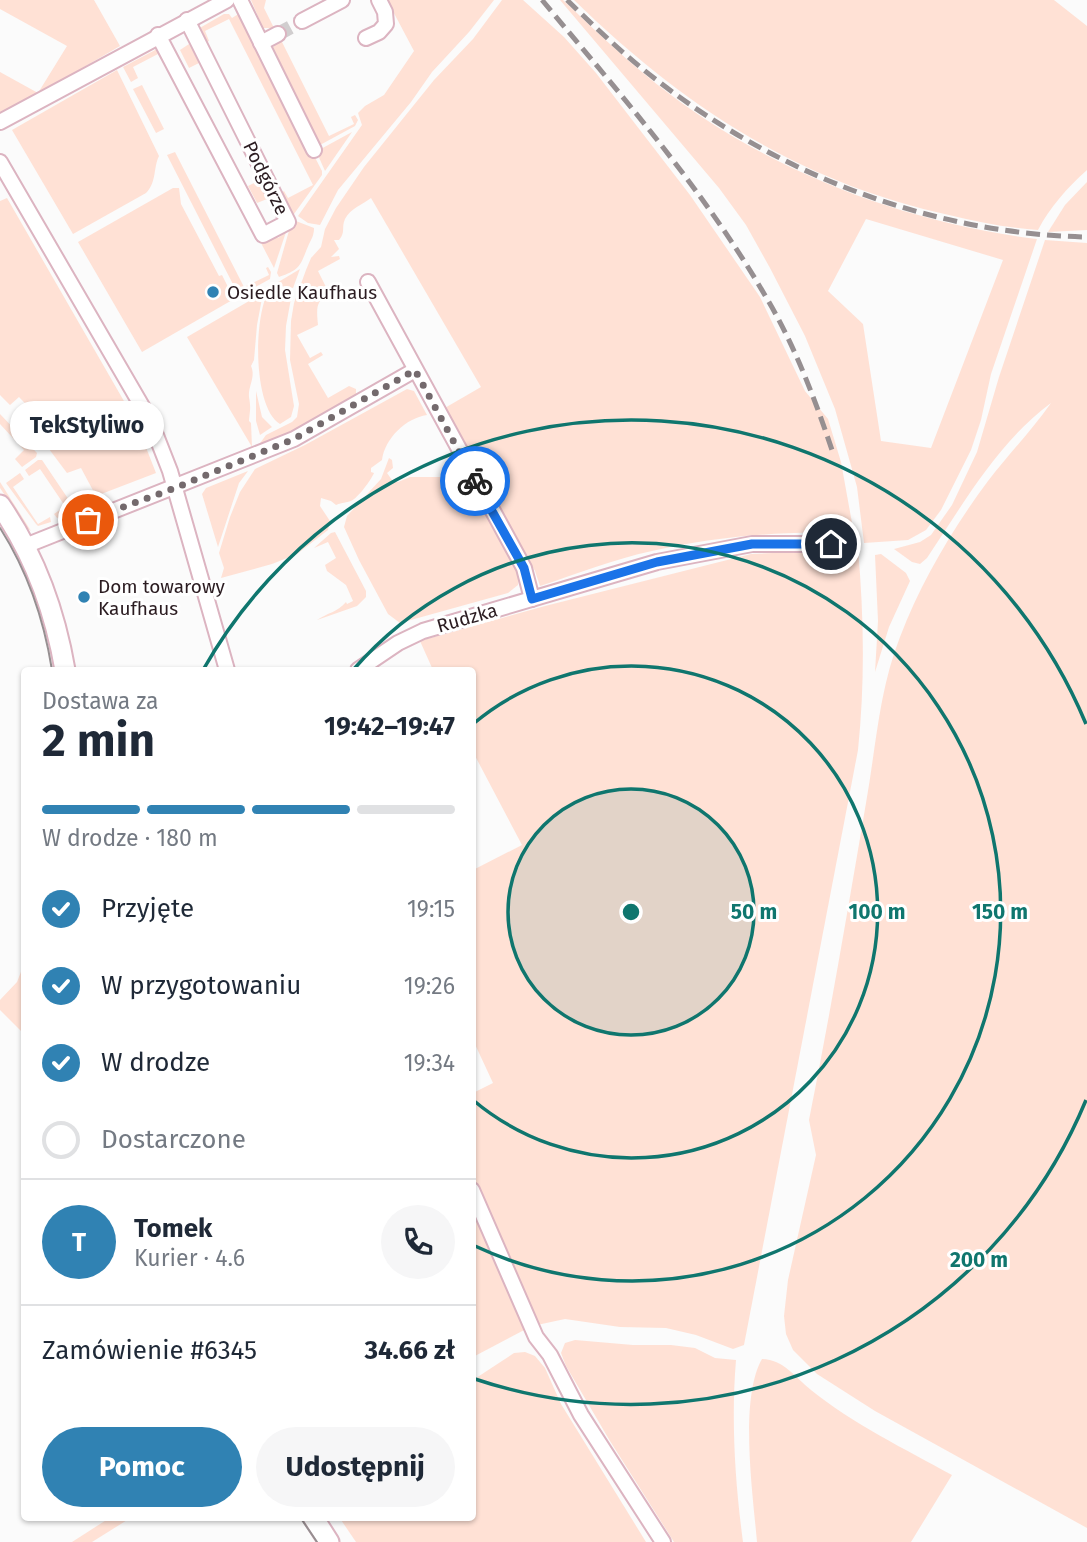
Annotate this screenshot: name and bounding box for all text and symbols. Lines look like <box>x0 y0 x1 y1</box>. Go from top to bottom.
street label: Podgórze <box>238 137 294 219</box>
place label: Osiedle Kaufhaus <box>227 281 377 304</box>
marker: Osiedle Kaufhaus <box>205 284 221 300</box>
callout: TekStyliwo <box>11 401 165 450</box>
text: TekStyliwo <box>30 411 144 439</box>
courier <box>440 446 510 516</box>
icon: bike <box>456 462 494 500</box>
pin <box>58 490 118 550</box>
icon: bag <box>69 501 107 539</box>
pin <box>801 514 861 574</box>
icon: home <box>812 525 850 563</box>
place label: Dom towarowy Kaufhaus <box>98 575 226 620</box>
marker: Dom towarowy Kaufhaus <box>76 589 92 605</box>
street label: Rudzka <box>434 598 500 638</box>
text: Dostawa za <box>42 687 159 715</box>
text: 19:42–19:47 <box>324 711 455 742</box>
text: 2 min <box>42 713 155 768</box>
text: W drodze · 180 m <box>42 824 218 852</box>
icon: check <box>42 890 80 928</box>
text: Przyjęte <box>101 893 194 924</box>
text: 19:15 <box>407 895 455 923</box>
text: 50 m <box>731 899 777 925</box>
text: 100 m <box>848 899 906 925</box>
text: 150 m <box>972 899 1028 925</box>
centre of rings <box>619 900 643 924</box>
icon: check <box>42 967 80 1005</box>
text: W przygotowaniu <box>101 970 301 1001</box>
text: 19:26 <box>404 972 455 1000</box>
icon: check <box>42 1044 80 1082</box>
text: W drodze <box>101 1047 210 1078</box>
text: 19:34 <box>404 1049 455 1077</box>
text: Dostarczone <box>101 1124 246 1155</box>
button: phone <box>381 1205 455 1279</box>
text: Tomek <box>134 1213 212 1244</box>
text: T <box>72 1227 86 1258</box>
text: Kurier · 4.6 <box>134 1244 245 1272</box>
text: 200 m <box>950 1247 1008 1273</box>
text: Zamówienie #6345 <box>42 1335 257 1366</box>
text: 34.66 zł <box>364 1335 455 1366</box>
button: Pomoc <box>42 1427 242 1507</box>
button: Udostępnij <box>256 1427 455 1507</box>

